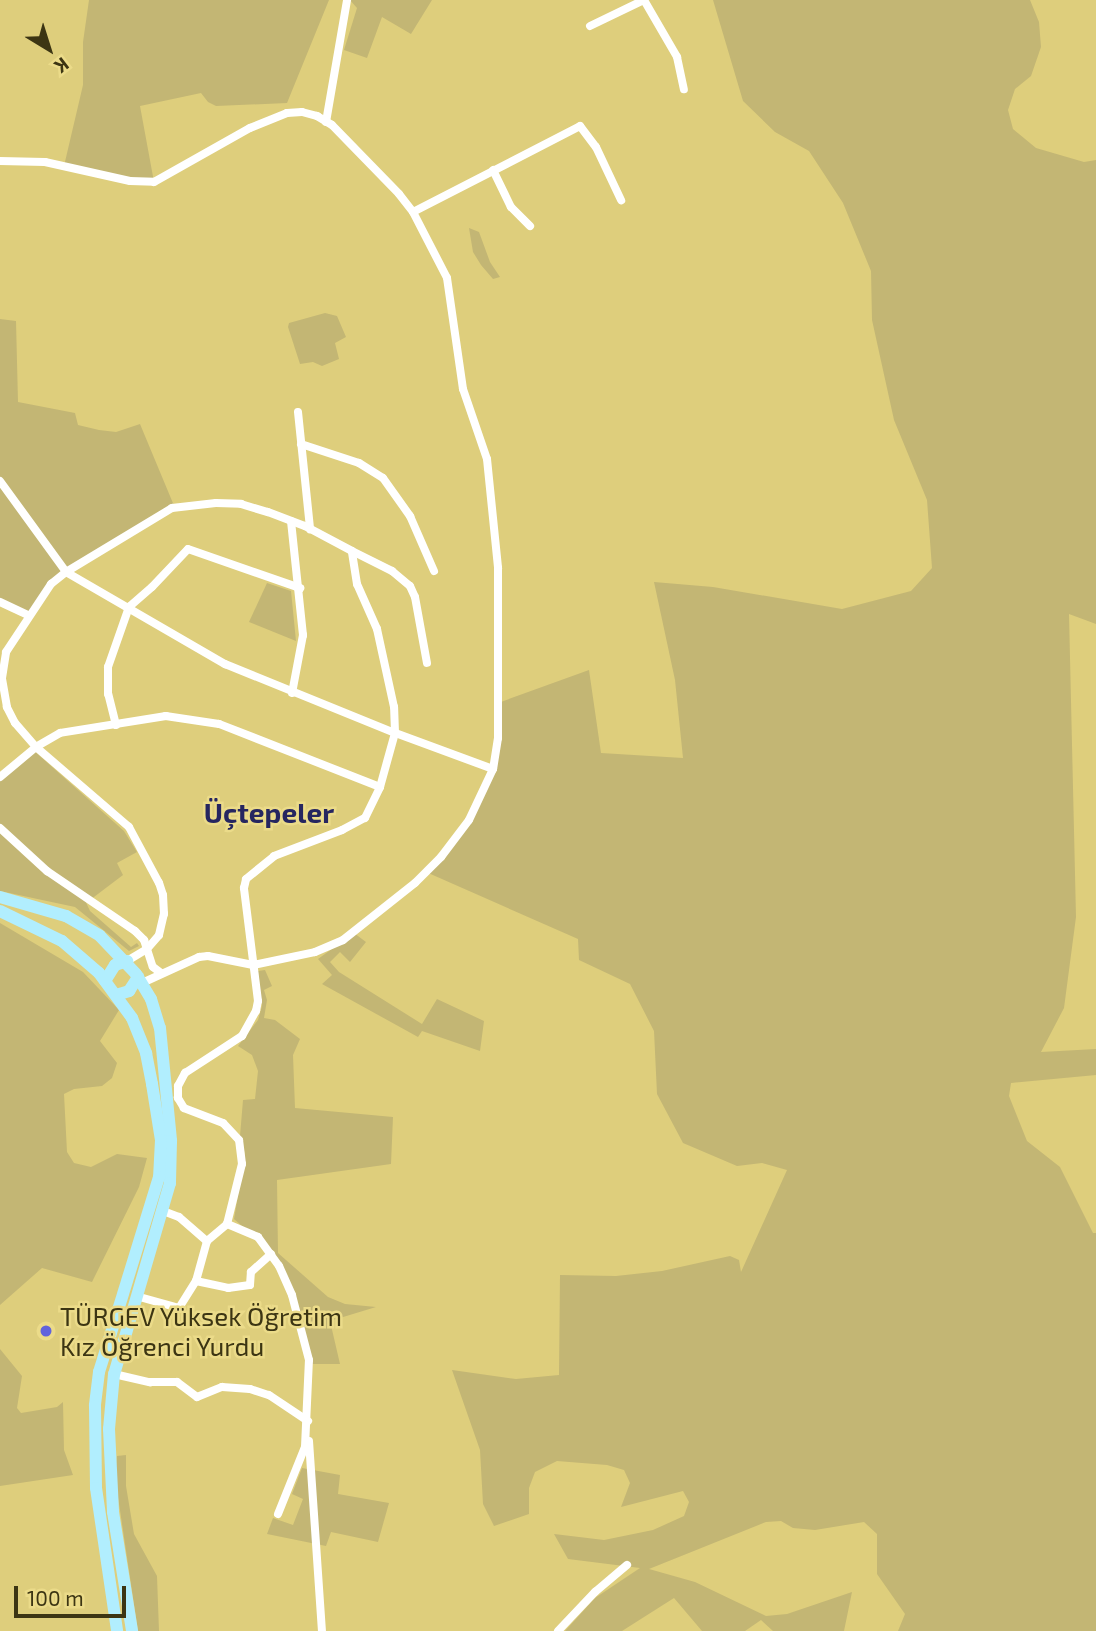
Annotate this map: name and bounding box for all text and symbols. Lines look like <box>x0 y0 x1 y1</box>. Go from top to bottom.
north arrow <box>14 14 84 84</box>
text: K <box>50 53 74 79</box>
district label: Üçtepeler <box>204 795 334 829</box>
place label: TÜRGEV Yüksek Öğretim Kız Öğrenci Yurdu <box>60 1300 344 1362</box>
marker: TÜRGEV Yüksek Öğretim Kız Öğrenci Yurdu <box>38 1323 54 1339</box>
scale bar <box>18 1572 130 1616</box>
text: 100 m <box>27 1585 84 1610</box>

